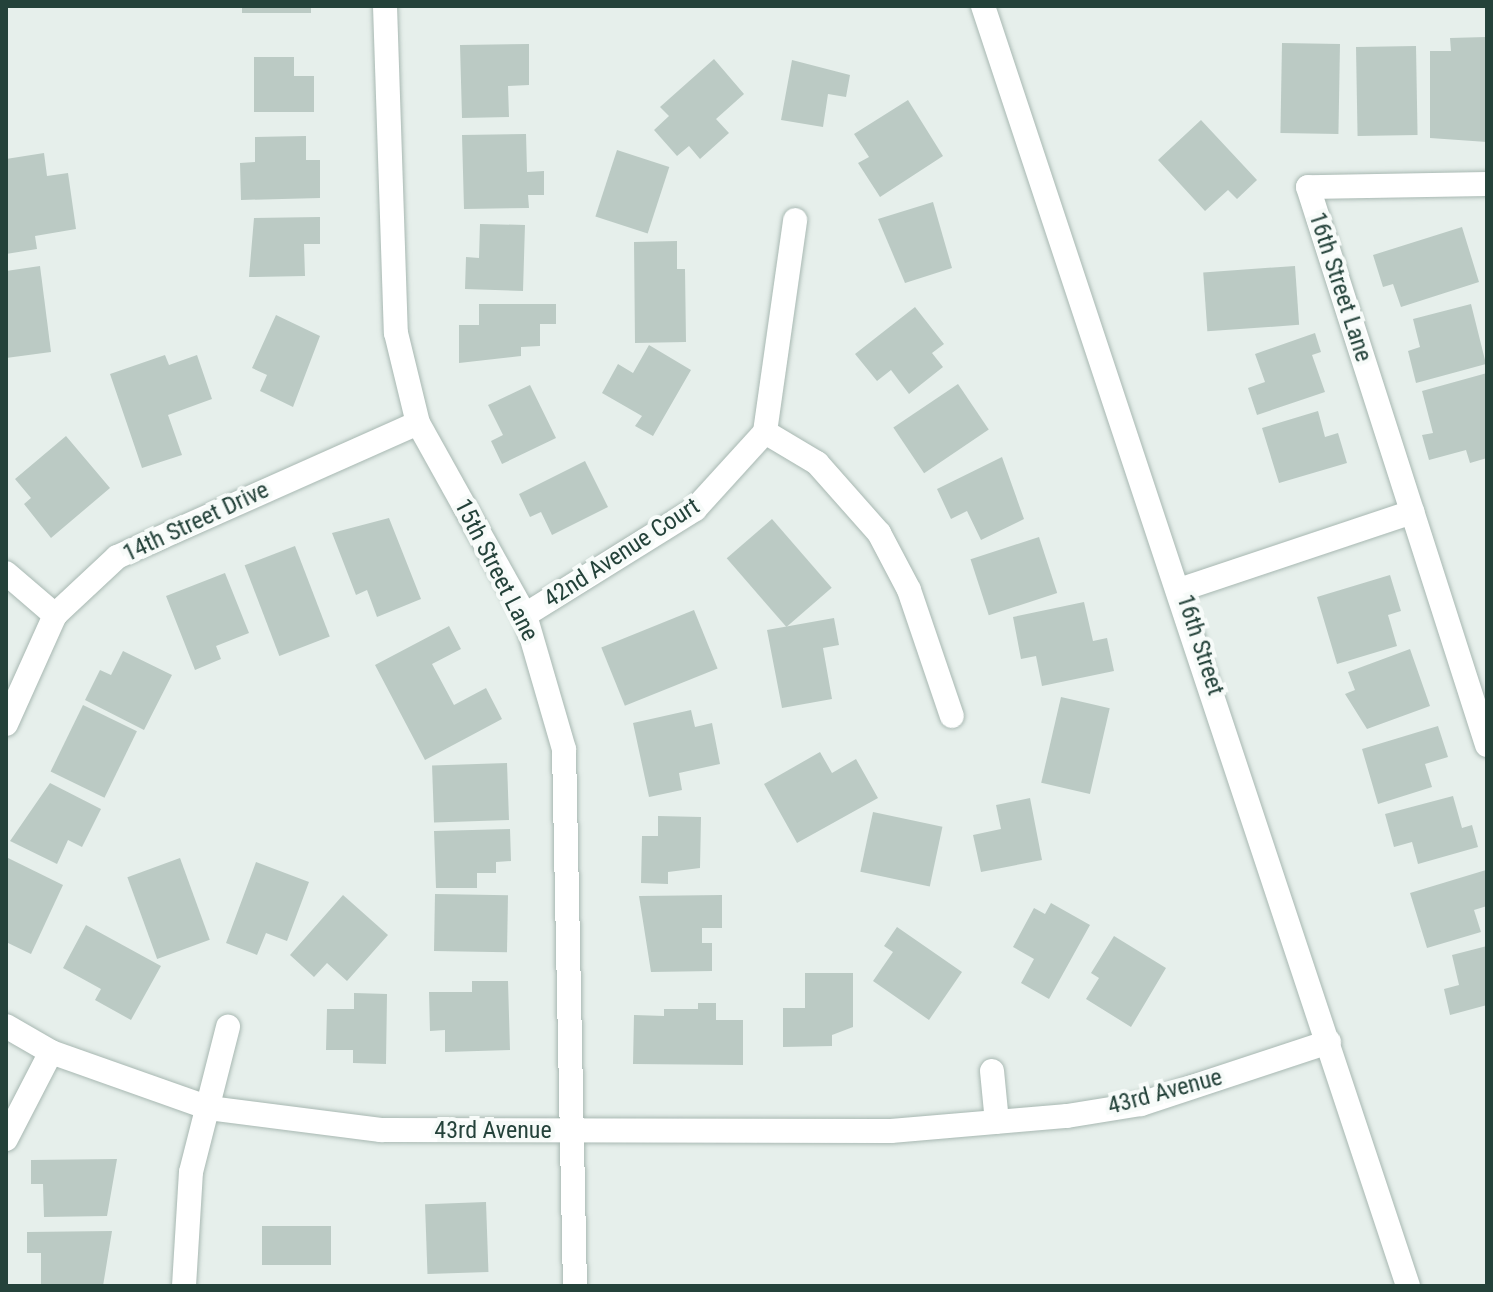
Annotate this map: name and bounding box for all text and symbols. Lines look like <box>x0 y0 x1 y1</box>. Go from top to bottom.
street label: 16th Street Lane <box>1302 209 1378 365</box>
street label: 14th Street Drive <box>119 476 273 568</box>
street label: 42nd Avenue Court <box>539 492 705 614</box>
street label: 15th Street Lane <box>448 494 544 646</box>
street label: 16th Street <box>1170 591 1230 699</box>
street label: 43rd Avenue <box>1105 1063 1225 1121</box>
street label: 43rd Avenue <box>434 1117 552 1145</box>

